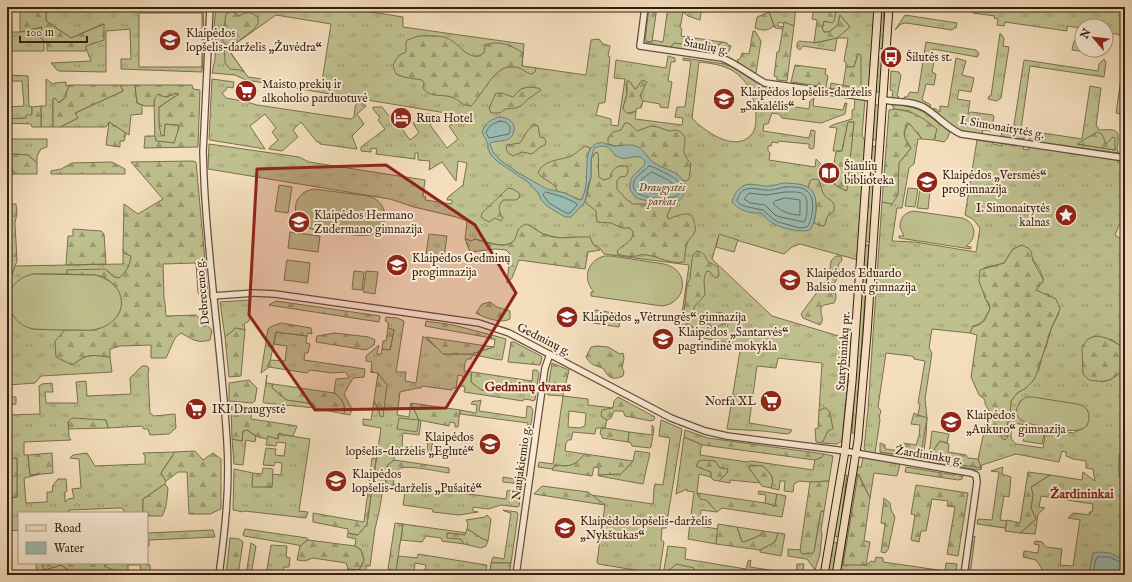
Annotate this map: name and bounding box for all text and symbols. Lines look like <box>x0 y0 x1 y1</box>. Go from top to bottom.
scale bar <box>20 18 87 44</box>
north arrow <box>1074 18 1114 58</box>
text: 100 m <box>26 25 54 40</box>
place label: Klaipėdos lopšelis-darželis „Žuvėdra“ <box>186 26 322 56</box>
text: N <box>1077 26 1095 42</box>
school or university icon: Klaipėdos lopšelis-darželis „Žuvėdra“ <box>157 27 183 53</box>
street label: Šiaulių g. <box>682 34 730 58</box>
bus stop icon: Šilutės st. <box>878 44 904 70</box>
place label: Šilutės st. <box>906 49 952 65</box>
place label: Maisto prekių ir alkoholio parduotuvė <box>262 77 368 107</box>
supermarket icon: Maisto prekių ir alkoholio parduotuvė <box>233 78 259 104</box>
place label: Klaipėdos lopšelis-darželis „Sakalėlis“ <box>740 85 872 114</box>
school or university icon: Klaipėdos lopšelis-darželis „Sakalėlis“ <box>711 86 737 112</box>
hotel icon: Ruta Hotel <box>388 105 414 131</box>
place label: Ruta Hotel <box>416 111 473 126</box>
street label: I. Simonaitytės g. <box>958 113 1045 142</box>
place label: Šiaulių biblioteka <box>844 158 895 188</box>
library icon: Šiaulių biblioteka <box>816 160 842 186</box>
place label: Klaipėdos „Versmės“ progimnazija <box>942 168 1046 198</box>
school or university icon: Klaipėdos „Versmės“ progimnazija <box>914 169 940 195</box>
park label: Draugystės parkas <box>639 180 686 209</box>
place label: I. Simonaitytės kalnas <box>976 201 1050 230</box>
place icon: I. Simonaitytės kalnas <box>1053 202 1079 228</box>
place label: Klaipėdos Hermano Zudermano gimnazija <box>314 208 423 237</box>
school or university icon: Klaipėdos Hermano Zudermano gimnazija <box>286 209 312 235</box>
place label: Klaipėdos Gedminų progimnazija <box>412 251 511 281</box>
school or university icon: Klaipėdos Gedminų progimnazija <box>384 252 410 278</box>
street label: Debreceno g. <box>192 258 213 326</box>
place label: Klaipėdos Eduardo Balsio menų gimnazija <box>806 266 917 295</box>
school or university icon: Klaipėdos Eduardo Balsio menų gimnazija <box>777 267 803 293</box>
school or university icon: Klaipėdos „Vėtrungės“ gimnazija <box>554 304 580 330</box>
place label: Klaipėdos „Vėtrungės“ gimnazija <box>582 310 747 326</box>
street label: Statybininkų pr. <box>833 311 855 391</box>
street label: Gedminų g. <box>514 320 573 359</box>
place label: Klaipėdos „Santarvės“ pagrindinė mokykla <box>678 325 788 355</box>
school or university icon: Klaipėdos „Santarvės“ pagrindinė mokykla <box>650 326 676 352</box>
district label: Gedminų dvaras <box>485 379 572 396</box>
supermarket icon: Norfa XL <box>758 388 784 414</box>
place label: Norfa XL <box>705 394 756 409</box>
supermarket icon: IKI Draugystė <box>183 396 209 422</box>
place label: IKI Draugystė <box>212 402 286 417</box>
place label: Klaipėdos „Aukuro“ gimnazija <box>966 408 1066 437</box>
school or university icon: Klaipėdos „Aukuro“ gimnazija <box>938 409 964 435</box>
street label: Naujakiemio g. <box>509 425 534 501</box>
place label: Klaipėdos lopšelis-darželis „Eglutė“ <box>346 430 474 460</box>
school or university icon: Klaipėdos lopšelis-darželis „Eglutė“ <box>477 431 503 457</box>
street label: Žardininkų g. <box>894 442 964 468</box>
place label: Klaipėdos lopšelis-darželis „Pušaitė“ <box>352 467 482 497</box>
school or university icon: Klaipėdos lopšelis-darželis „Pušaitė“ <box>323 468 349 494</box>
district label: Žardininkai <box>1050 486 1114 503</box>
legend <box>18 512 148 564</box>
place label: Klaipėdos lopšelis-darželis „Nykštukas“ <box>580 514 712 543</box>
school or university icon: Klaipėdos lopšelis-darželis „Nykštukas“ <box>552 515 578 541</box>
text: Road <box>54 521 82 536</box>
text: Water <box>54 541 85 556</box>

